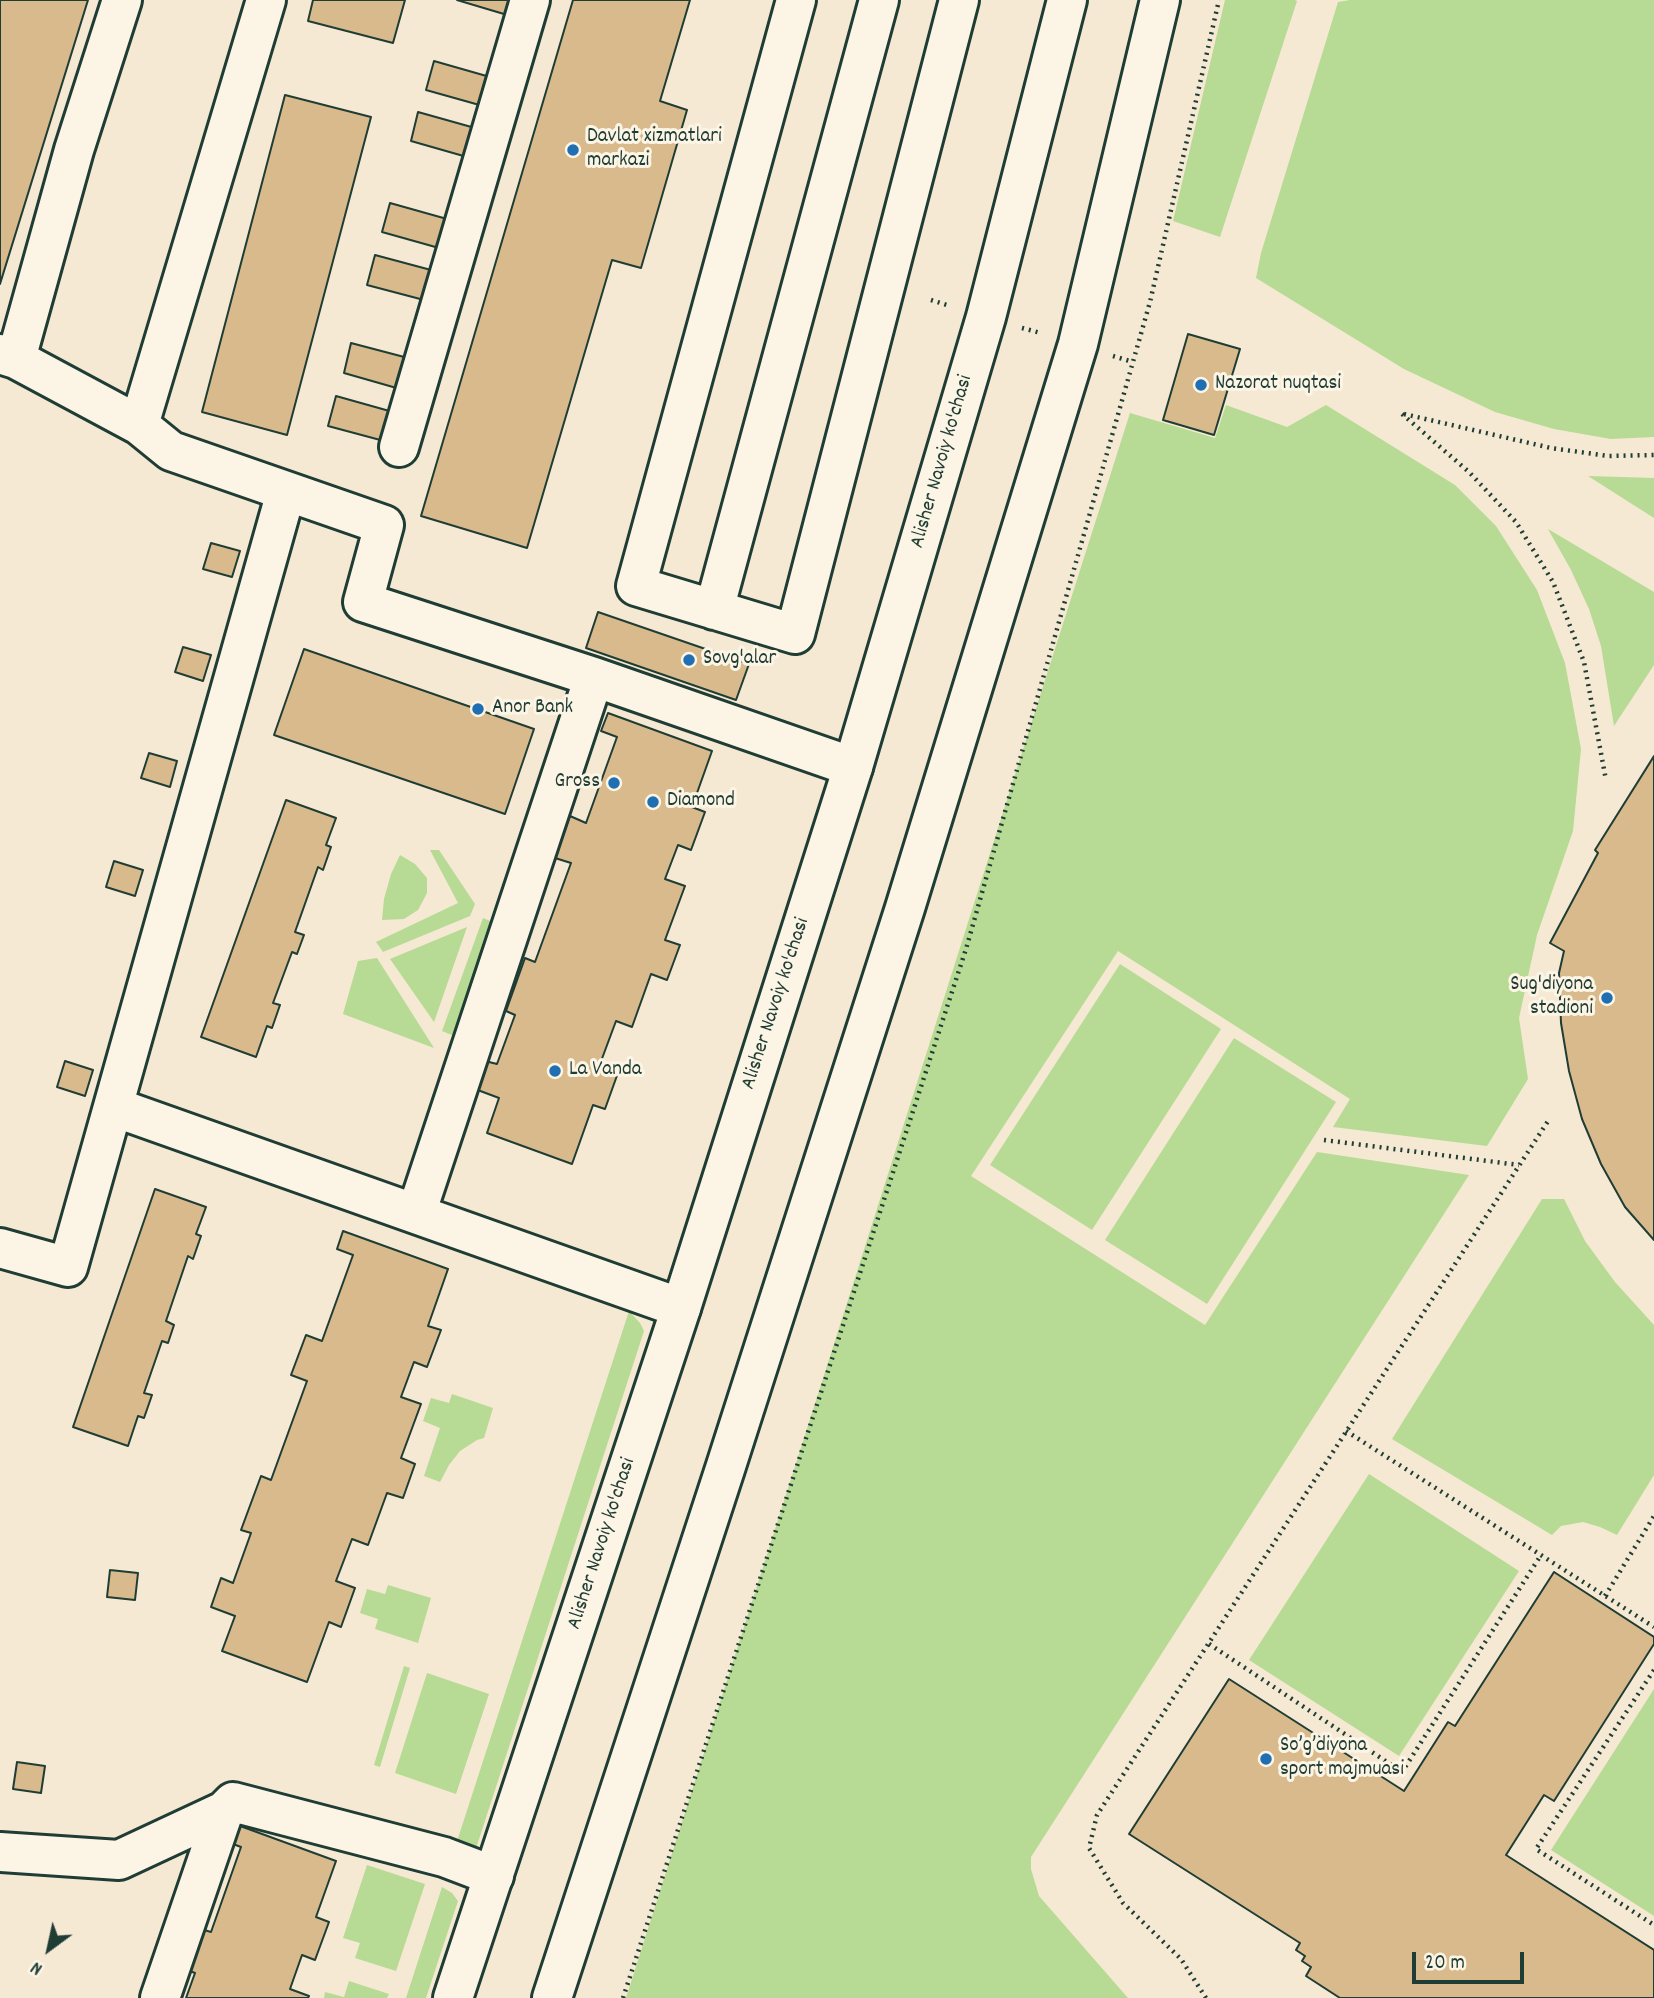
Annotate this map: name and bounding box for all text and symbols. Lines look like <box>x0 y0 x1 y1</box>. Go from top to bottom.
place label: Davlat xizmatlari markazi <box>587 125 722 175</box>
marker: Davlat xizmatlari markazi <box>565 142 581 158</box>
place label: Nazorat nuqtasi <box>1215 372 1341 398</box>
street label: Alisher Navoiy ko'chasi <box>906 373 980 551</box>
marker: Nazorat nuqtasi <box>1193 377 1209 393</box>
place label: Sovg'alar <box>703 647 776 673</box>
marker: Sovg'alar <box>681 652 697 668</box>
place label: Anor Bank <box>492 696 573 722</box>
marker: Anor Bank <box>470 701 486 717</box>
place label: Gross <box>555 770 600 796</box>
marker: Gross <box>606 775 622 791</box>
place label: Diamond <box>667 789 735 815</box>
marker: Diamond <box>645 794 661 810</box>
street label: Alisher Navoiy ko'chasi <box>737 915 817 1093</box>
place label: Sug'diyona stadioni <box>1510 973 1593 1023</box>
marker: Sug'diyona stadioni <box>1599 990 1615 1006</box>
place label: La Vanda <box>569 1058 642 1084</box>
marker: La Vanda <box>547 1063 563 1079</box>
street label: Alisher Navoiy ko'chasi <box>563 1455 643 1633</box>
place label: So’g’diyona sport majmuasi <box>1280 1734 1404 1784</box>
marker: So’g’diyona sport majmuasi <box>1258 1751 1274 1767</box>
north arrow <box>14 1914 84 1984</box>
scale bar <box>1416 1938 1528 1982</box>
text: 20 m <box>1425 1949 1465 1979</box>
text: N <box>26 1953 49 1981</box>

